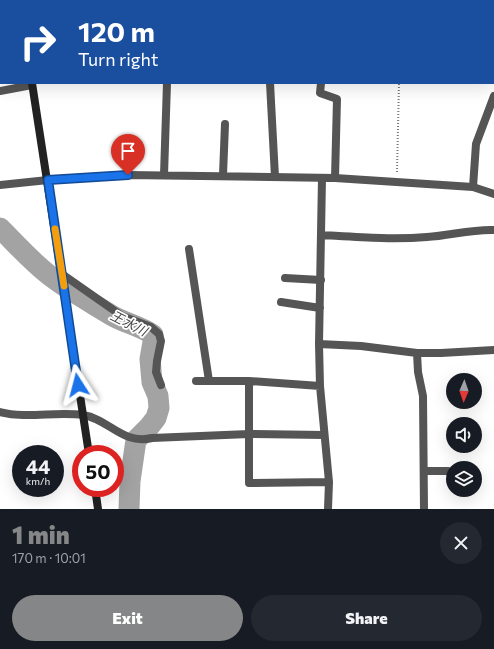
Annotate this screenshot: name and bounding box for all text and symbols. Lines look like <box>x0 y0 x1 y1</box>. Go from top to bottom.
text: 120 m <box>78 14 155 48</box>
icon: right <box>12 16 64 68</box>
text: Turn right <box>78 48 158 70</box>
pin <box>111 134 145 175</box>
icon: arrive <box>117 140 139 162</box>
water label: 王水川 <box>108 307 152 340</box>
position arrow <box>57 364 99 406</box>
north arrow <box>446 373 482 409</box>
map controls <box>446 373 482 497</box>
button: sound <box>446 417 482 453</box>
speed limit sign: 50 <box>72 445 124 497</box>
text: 44 <box>26 454 50 478</box>
button: layers <box>446 461 482 497</box>
text: km/h <box>26 475 50 487</box>
text: 1 min <box>12 520 70 549</box>
button: close <box>440 522 482 564</box>
text: 170 m · 10:01 <box>12 550 86 566</box>
button: Exit <box>12 595 243 641</box>
button: Share <box>251 595 482 641</box>

